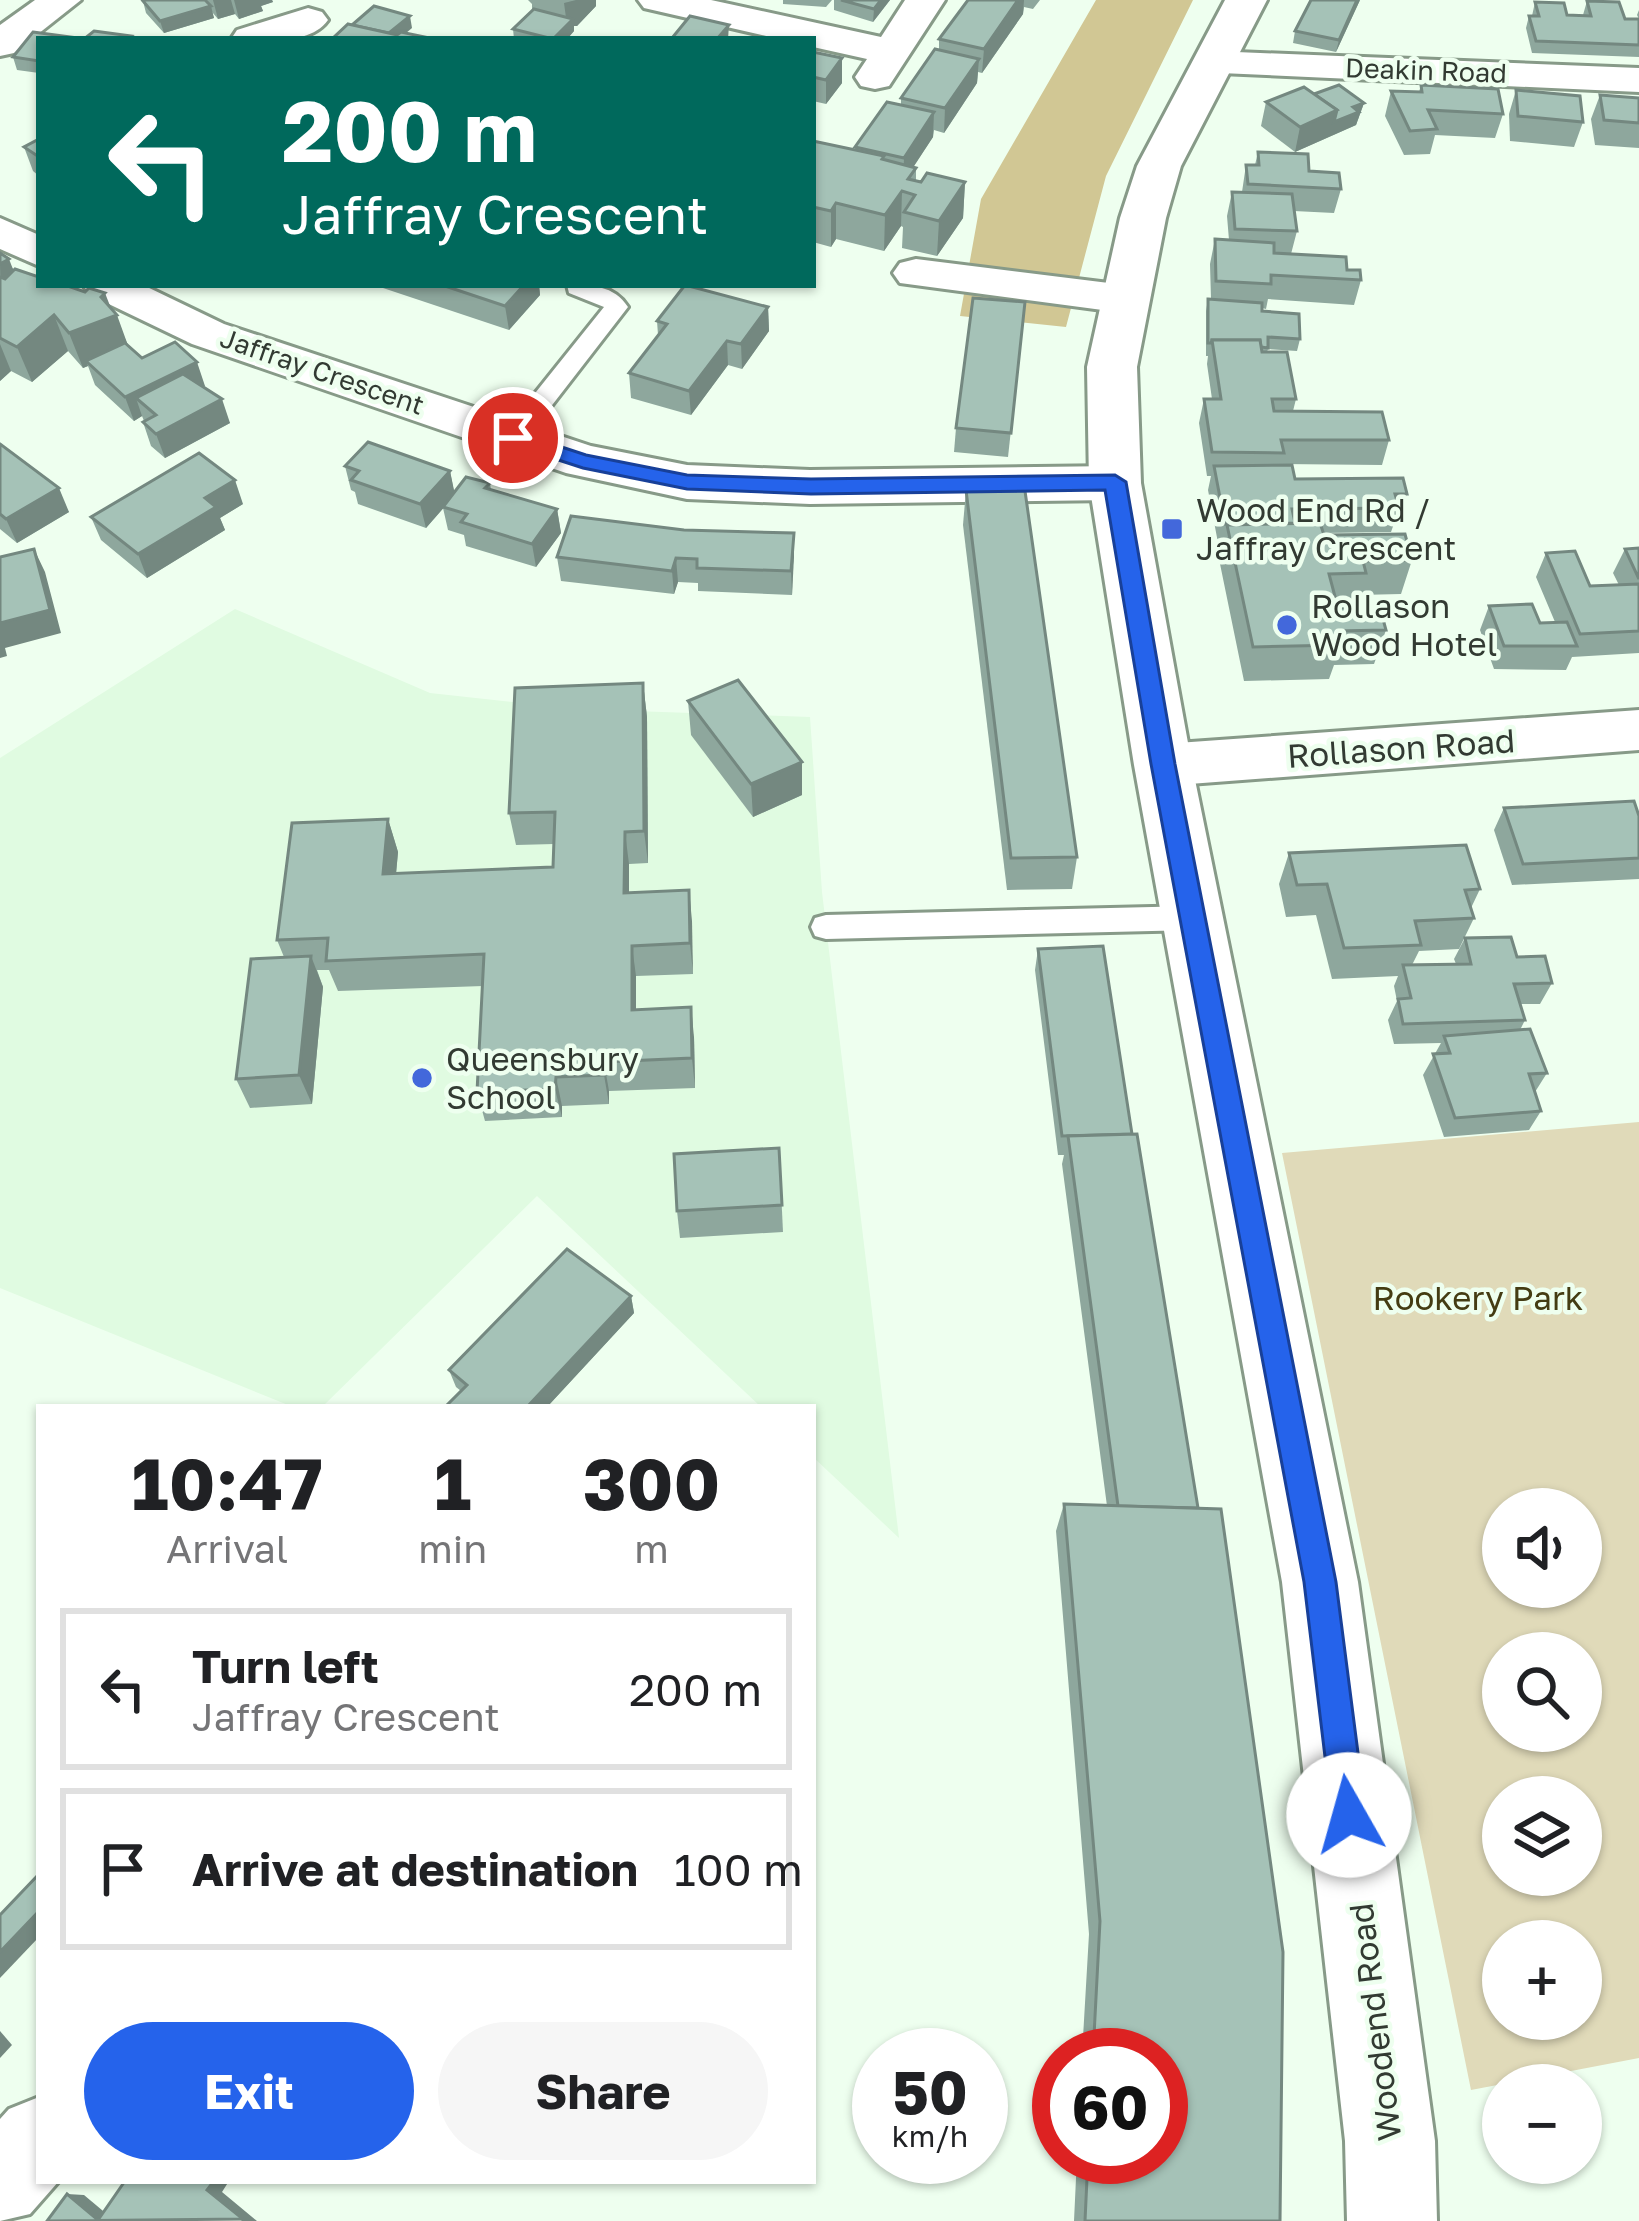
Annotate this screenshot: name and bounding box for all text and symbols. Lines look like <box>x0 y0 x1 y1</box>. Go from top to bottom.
street label: Deakin Road <box>1345 51 1507 89</box>
text: 200 m <box>282 80 537 180</box>
icon: left <box>84 84 240 240</box>
text: Jaffray Crescent <box>282 181 708 246</box>
street label: Jaffray Crescent <box>216 321 428 421</box>
pin <box>462 387 564 489</box>
icon: arrive <box>480 405 546 471</box>
place label: Wood End Rd / Jaffray Crescent <box>1196 490 1457 567</box>
marker: Wood End Rd / Jaffray Crescent <box>1159 516 1185 542</box>
place label: Rollason Wood Hotel <box>1311 586 1497 663</box>
marker: Rollason Wood Hotel <box>1274 612 1300 638</box>
street label: Rollason Road <box>1286 720 1516 775</box>
place label: Queensbury School <box>446 1039 639 1116</box>
marker: Queensbury School <box>409 1065 435 1091</box>
park label: Rookery Park <box>1373 1278 1583 1317</box>
text: 10:47 <box>132 1439 323 1526</box>
text: 1 <box>434 1439 471 1526</box>
text: 300 <box>583 1439 720 1526</box>
map controls <box>1482 1488 1602 2184</box>
button: sound <box>1482 1488 1602 1608</box>
text: Arrival <box>166 1525 288 1572</box>
text: min <box>418 1525 487 1572</box>
text: m <box>634 1525 669 1572</box>
button: search <box>1482 1632 1602 1752</box>
text: Turn left <box>192 1639 379 1693</box>
icon: left <box>90 1656 156 1722</box>
text: 200 m <box>629 1662 762 1716</box>
text: Jaffray Crescent <box>192 1693 500 1740</box>
position arrow <box>1286 1752 1412 1878</box>
button: layers <box>1482 1776 1602 1896</box>
icon: arrive <box>90 1836 156 1902</box>
text: Arrive at destination <box>192 1842 638 1896</box>
text: 100 m <box>674 1842 803 1896</box>
street label: Woodend Road <box>1341 1901 1408 2143</box>
button: + <box>1482 1920 1602 2040</box>
button: Exit <box>84 2022 414 2160</box>
button: Share <box>438 2022 768 2160</box>
speed limit sign: 60 <box>1032 2028 1188 2184</box>
text: 50 <box>892 2055 968 2127</box>
button: − <box>1482 2064 1602 2184</box>
text: km/h <box>892 2118 968 2154</box>

